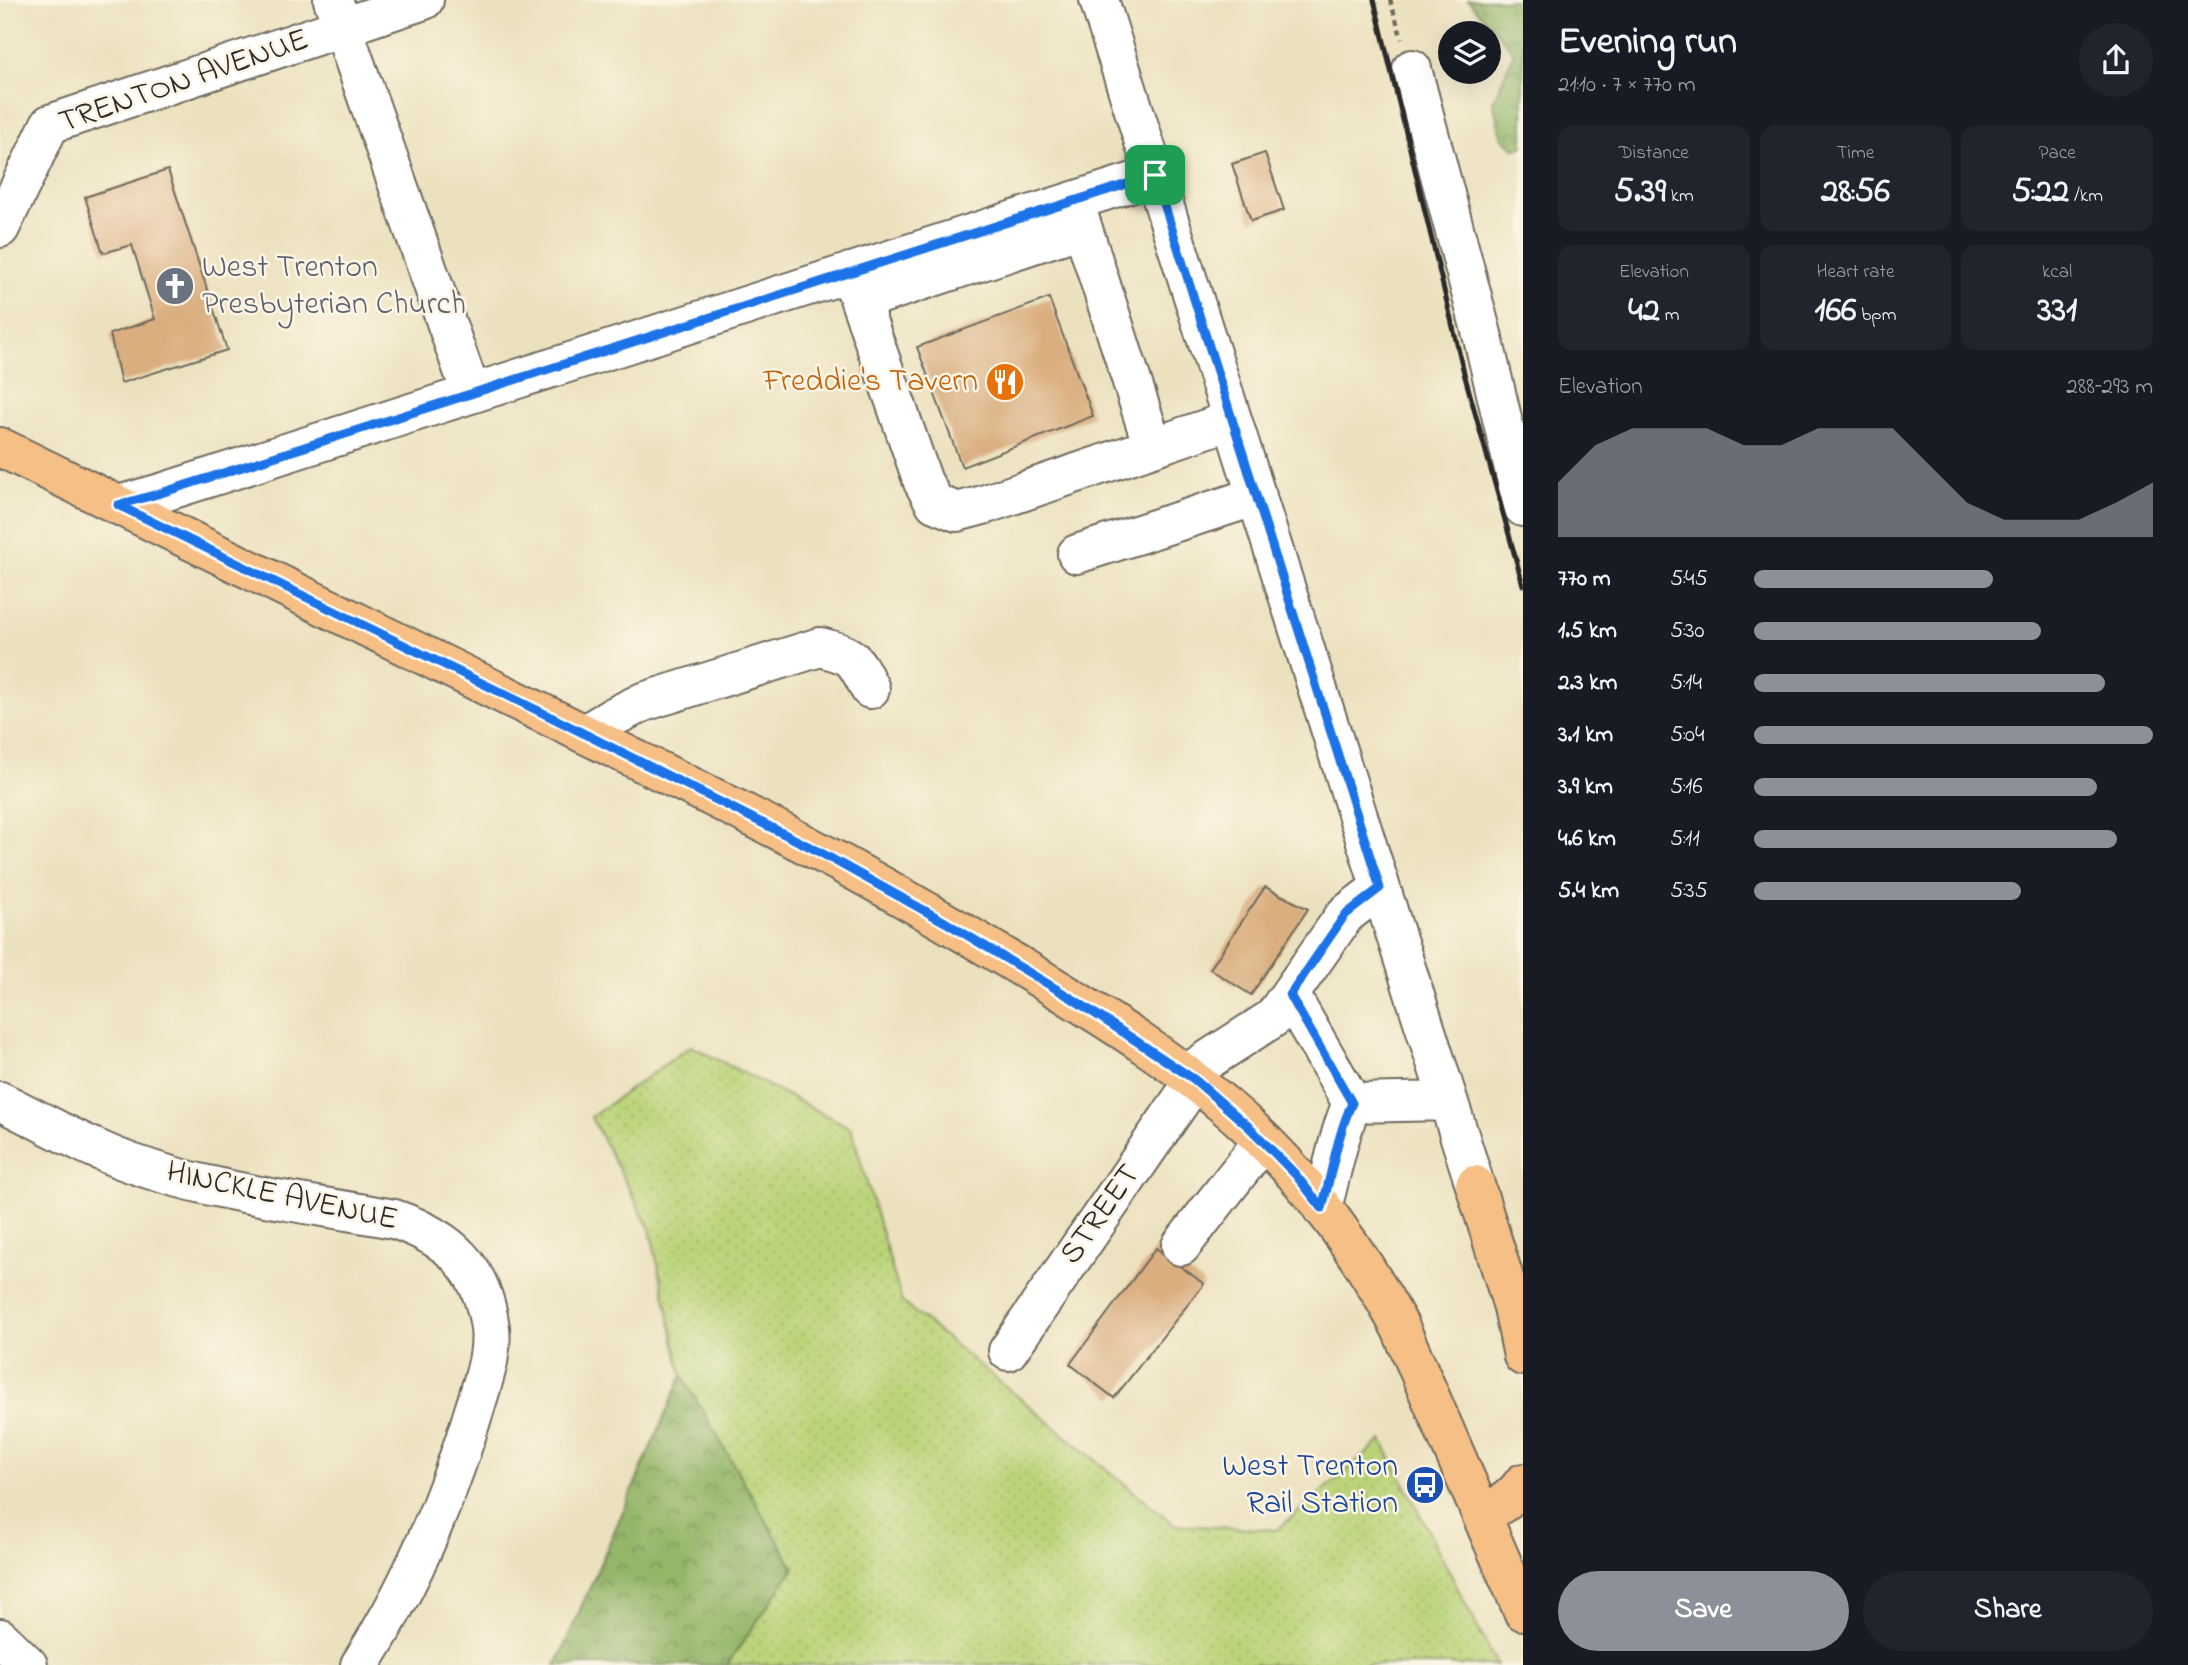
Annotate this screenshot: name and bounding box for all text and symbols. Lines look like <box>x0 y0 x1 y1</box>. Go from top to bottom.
text: Evening run <box>1558 15 1737 71</box>
street label: TRENTON AVENUE <box>53 17 315 147</box>
map controls <box>1438 21 1501 84</box>
button: layers <box>1438 21 1501 84</box>
button: share <box>2079 23 2153 97</box>
text: 21:10 · 7 × 770 m <box>1558 69 1696 102</box>
text: Distance <box>1619 140 1689 167</box>
text: Time <box>1837 140 1874 167</box>
text: Pace <box>2039 140 2076 167</box>
pin <box>1125 145 1185 205</box>
icon: arrive <box>1136 156 1174 194</box>
text: 5.39 <box>1614 167 1666 218</box>
text: 28:56 <box>1821 167 1890 218</box>
text: 5:22 <box>2011 167 2069 218</box>
text: km <box>1666 183 1694 210</box>
text: /km <box>2069 183 2103 210</box>
place label: West Trenton Presbyterian Church <box>202 245 466 329</box>
text: Elevation <box>1619 259 1689 286</box>
text: Heart rate <box>1817 259 1894 286</box>
text: kcal <box>2042 259 2072 286</box>
church icon: West Trenton Presbyterian Church <box>154 265 196 307</box>
text: 42 <box>1628 286 1660 337</box>
text: 166 <box>1815 286 1857 337</box>
text: 331 <box>2037 286 2077 337</box>
text: m <box>1660 302 1679 329</box>
text: bpm <box>1857 302 1896 329</box>
place label: Freddie's Tavern <box>762 359 978 406</box>
restaurant icon: Freddie's Tavern <box>984 361 1026 403</box>
text: Elevation <box>1558 371 1643 404</box>
text: 288–293 m <box>2066 371 2153 404</box>
text: 770 m <box>1558 563 1611 596</box>
text: 5:45 <box>1670 563 1708 596</box>
text: 1.5 km <box>1558 615 1617 648</box>
text: 5:30 <box>1670 615 1705 648</box>
text: 2.3 km <box>1558 667 1617 700</box>
text: 5:14 <box>1670 667 1702 700</box>
text: 3.1 km <box>1558 719 1613 752</box>
text: 5:04 <box>1670 719 1705 752</box>
text: 3.9 km <box>1558 771 1613 804</box>
text: 5:16 <box>1670 771 1703 804</box>
text: 4.6 km <box>1558 823 1616 856</box>
text: 5:11 <box>1670 823 1700 856</box>
text: 5.4 km <box>1558 875 1619 908</box>
text: 5:35 <box>1670 875 1708 908</box>
street label: HINCKLE AVENUE <box>162 1150 402 1244</box>
street label: STREET <box>1049 1155 1153 1275</box>
place label: West Trenton Rail Station <box>1222 1444 1398 1528</box>
bus stop icon: West Trenton Rail Station <box>1404 1464 1446 1506</box>
button: Save <box>1558 1571 1849 1651</box>
button: Share <box>1863 1571 2153 1651</box>

